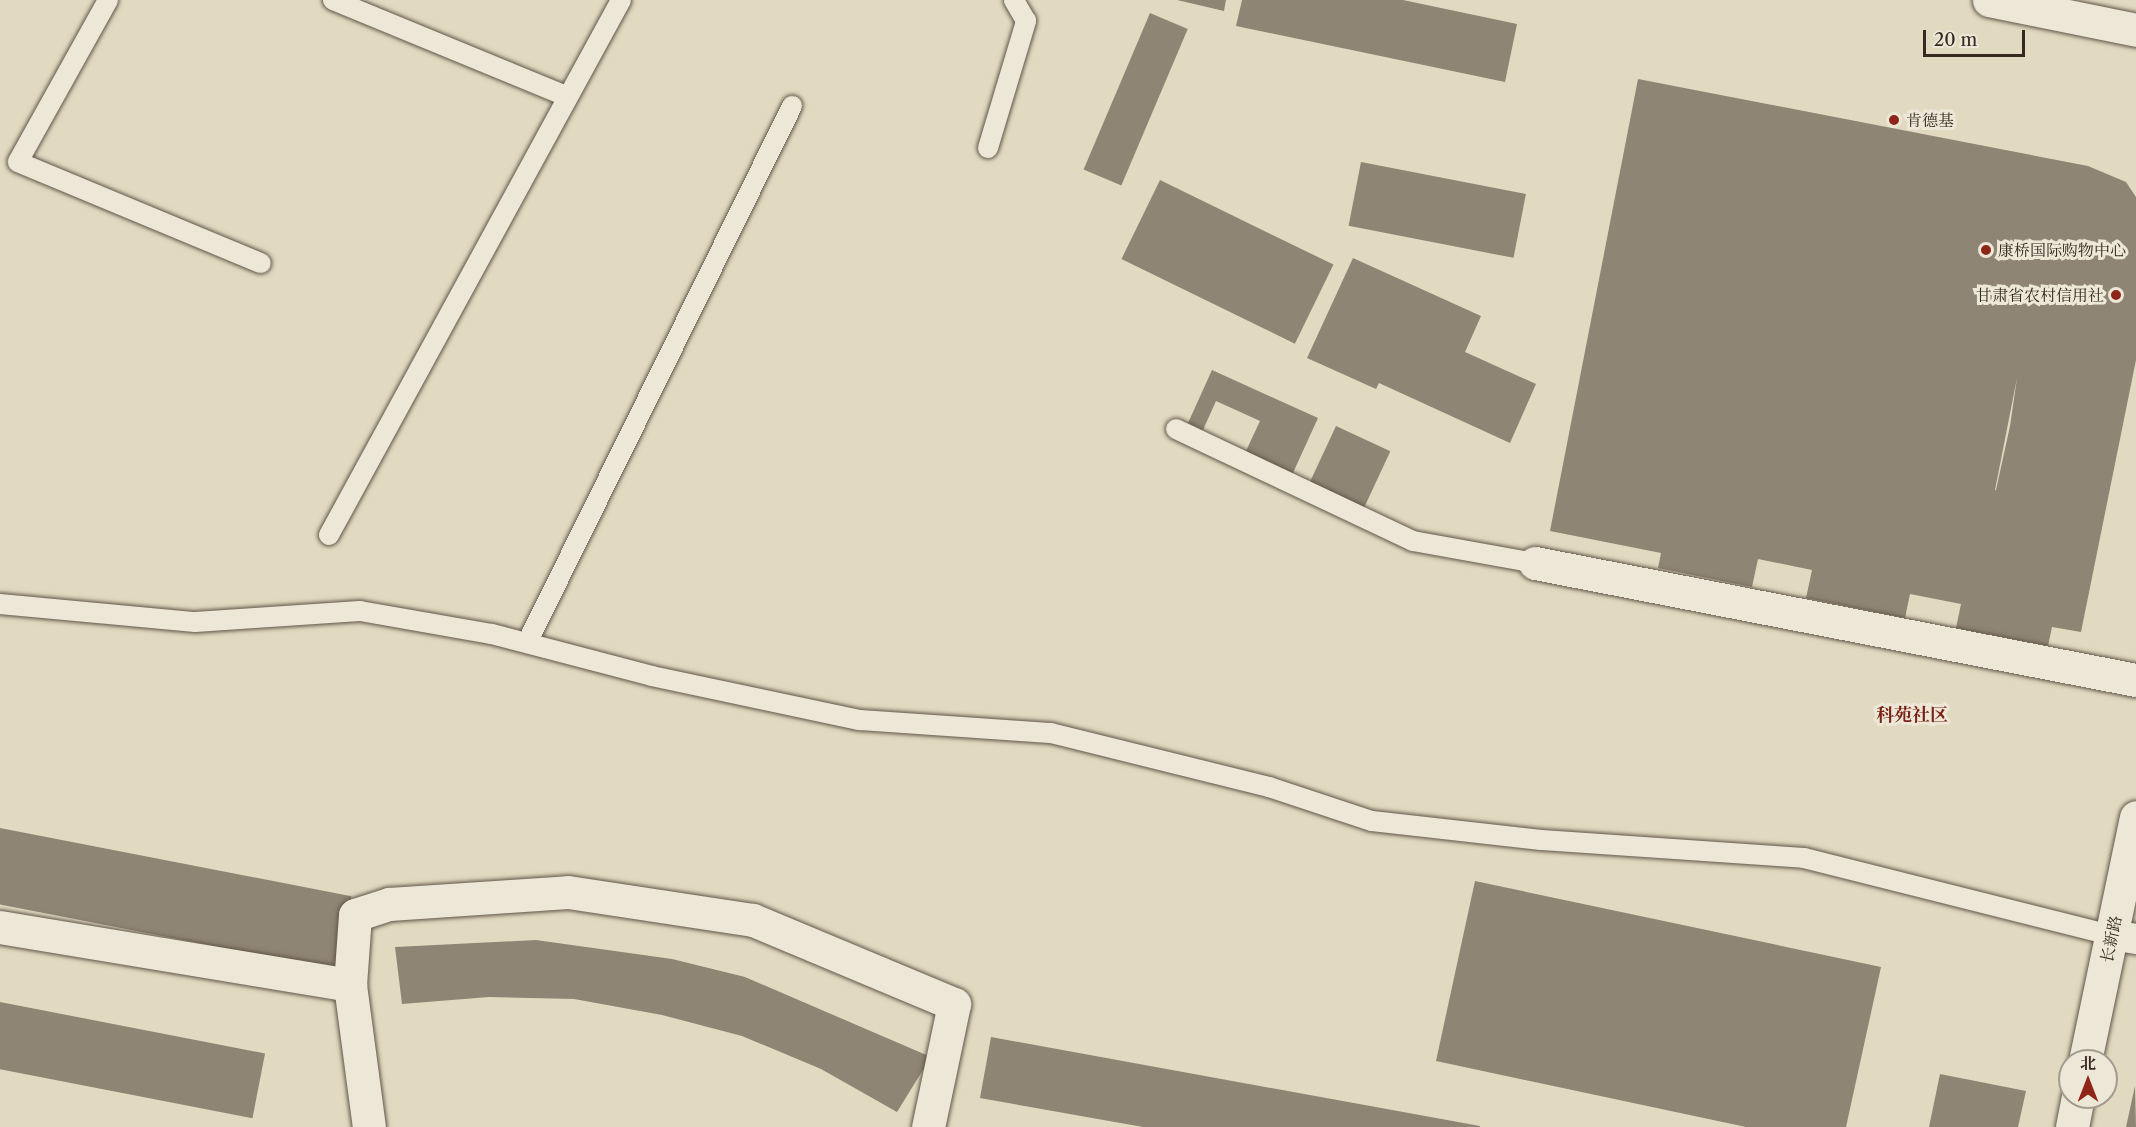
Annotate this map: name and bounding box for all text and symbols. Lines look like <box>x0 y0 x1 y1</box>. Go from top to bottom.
scale bar <box>1926 18 2028 56</box>
text: 20 m <box>1934 29 1977 51</box>
place label: 肯德基 <box>1906 110 1954 130</box>
marker: 肯德基 <box>1887 113 1901 127</box>
place label: 康桥国际购物中心 <box>1998 240 2126 260</box>
marker: 康桥国际购物中心 <box>1979 243 1993 257</box>
place label: 甘肃省农村信用社 <box>1976 285 2104 305</box>
marker: 甘肃省农村信用社 <box>2109 288 2123 302</box>
district label: 科苑社区 <box>1876 704 1948 726</box>
street label: 长新路 <box>2097 914 2125 964</box>
north arrow <box>2058 1049 2118 1109</box>
text: 北 <box>2080 1053 2096 1073</box>

